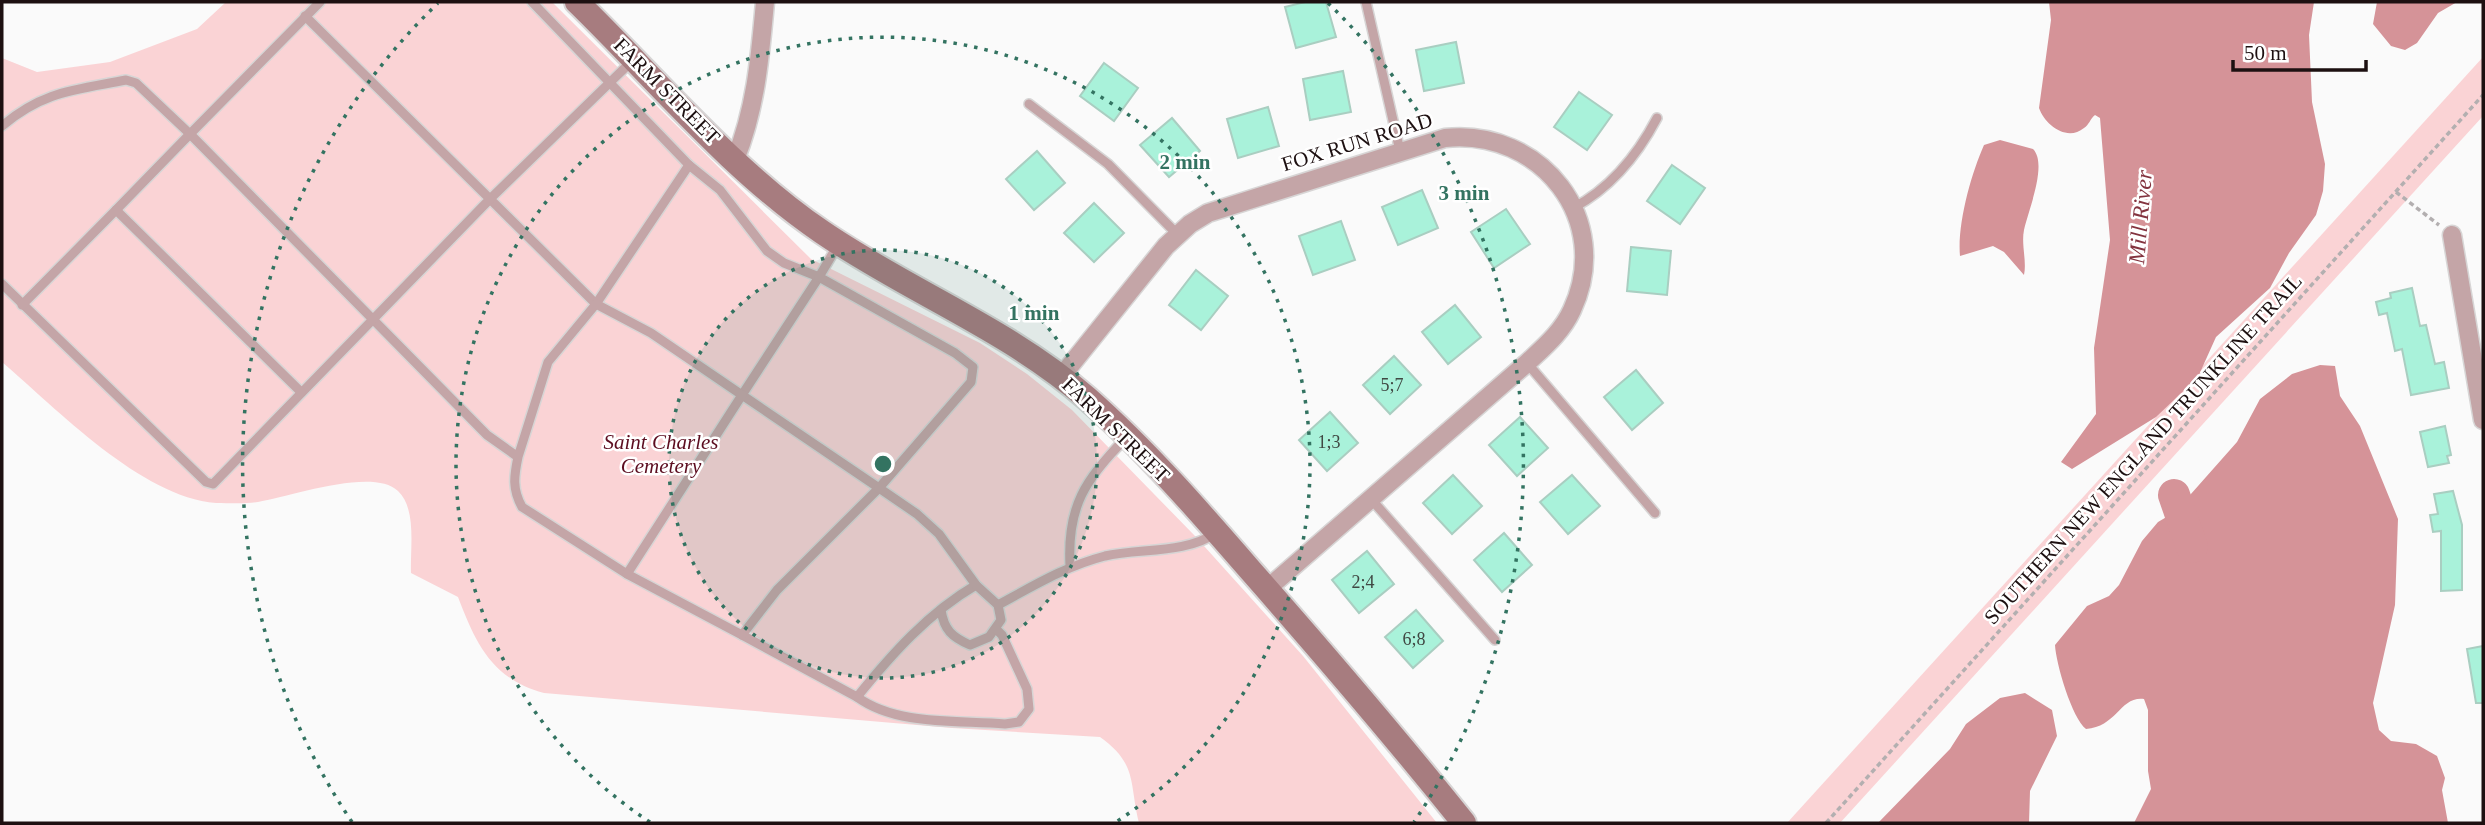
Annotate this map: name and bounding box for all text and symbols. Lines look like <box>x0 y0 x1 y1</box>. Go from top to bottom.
scale bar <box>2233 28 2366 72</box>
street label: FARM STREET <box>609 33 725 149</box>
text: 50 m <box>2244 41 2287 65</box>
street label: FOX RUN ROAD <box>1279 108 1435 176</box>
text: 2 min <box>1160 150 1211 174</box>
water label: Mill River <box>2124 168 2157 266</box>
text: 3 min <box>1439 181 1490 205</box>
street label: SOUTHERN NEW ENGLAND TRUNKLINE TRAIL <box>1979 269 2307 629</box>
text: 1 min <box>1009 301 1060 325</box>
street label: FARM STREET <box>1057 373 1175 487</box>
house number: 5;7 <box>1380 375 1404 395</box>
park label: Saint Charles Cemetery <box>604 430 718 478</box>
house number: 1;3 <box>1317 432 1341 452</box>
centre of rings <box>871 452 895 476</box>
house number: 2;4 <box>1351 572 1375 592</box>
house number: 6;8 <box>1402 629 1426 649</box>

